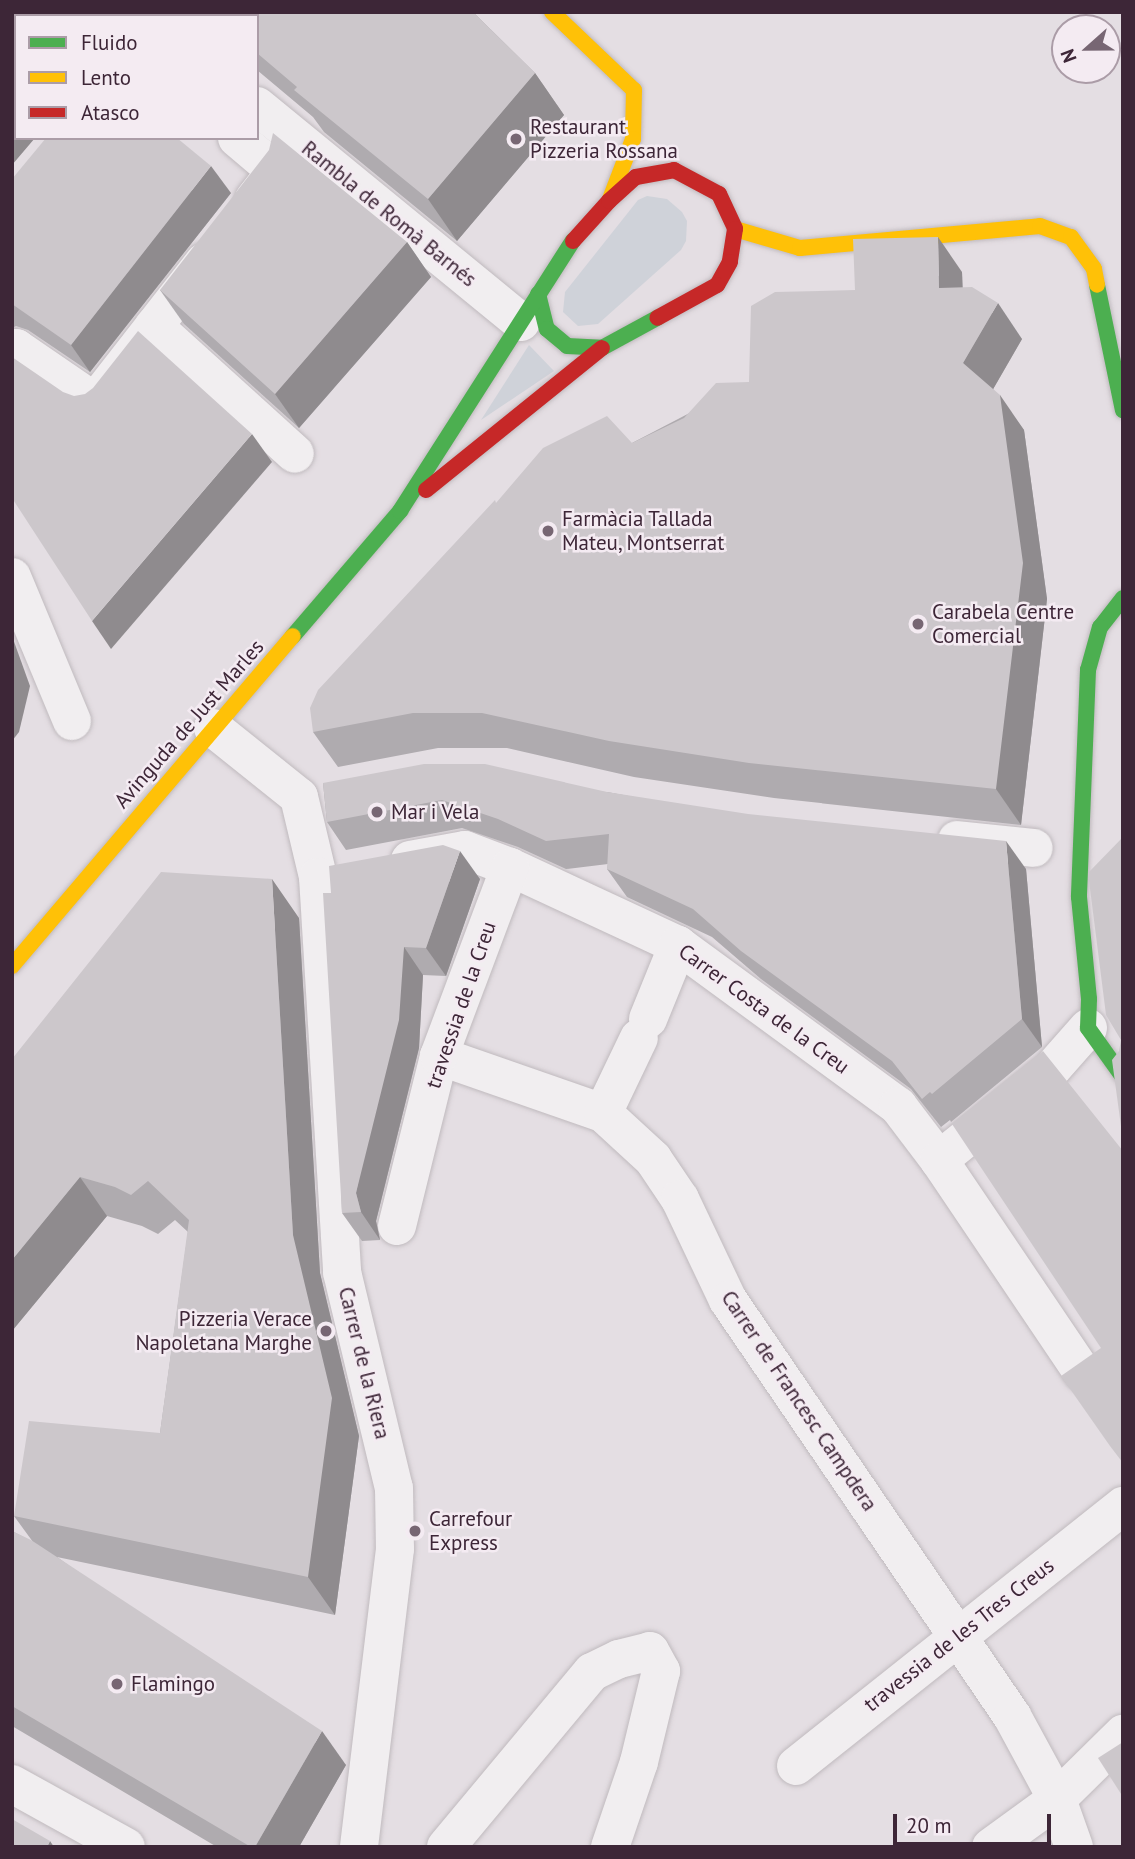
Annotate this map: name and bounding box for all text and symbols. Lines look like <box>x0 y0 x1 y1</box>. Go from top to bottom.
legend <box>14 14 259 140</box>
north arrow <box>1051 14 1121 84</box>
text: Fluido <box>81 29 138 56</box>
text: N <box>1055 46 1082 66</box>
text: Lento <box>81 64 131 91</box>
text: Atasco <box>81 99 140 126</box>
place label: Restaurant Pizzeria Rossana <box>530 114 678 164</box>
marker: Restaurant Pizzeria Rossana <box>508 131 524 147</box>
street label: Rambla de Romà Barnés <box>297 136 481 292</box>
place label: Farmàcia Tallada Mateu, Montserrat <box>562 506 726 556</box>
marker: Farmàcia Tallada Mateu, Montserrat <box>540 523 556 539</box>
place label: Carabela Centre Comercial <box>932 599 1074 649</box>
marker: Carabela Centre Comercial <box>910 616 926 632</box>
street label: Avinguda de Just Marles <box>109 635 269 813</box>
place label: Mar i Vela <box>391 799 480 825</box>
marker: Mar i Vela <box>369 804 385 820</box>
street label: travessia de la Creu <box>421 918 501 1092</box>
street label: Carrer Costa de la Creu <box>674 939 854 1079</box>
street label: Carrer de la Riera <box>333 1284 395 1442</box>
street label: Carrer de Francesc Campdera <box>716 1286 882 1516</box>
place label: Pizzeria Verace Napoletana Marghe <box>135 1306 312 1356</box>
marker: Pizzeria Verace Napoletana Marghe <box>318 1323 334 1339</box>
place label: Carrefour Express <box>429 1506 512 1556</box>
marker: Carrefour Express <box>407 1523 423 1539</box>
street label: travessia de les Tres Creus <box>859 1553 1059 1717</box>
place label: Flamingo <box>131 1671 215 1697</box>
marker: Flamingo <box>109 1676 125 1692</box>
scale bar <box>897 1800 1054 1844</box>
text: 20 m <box>906 1812 952 1839</box>

